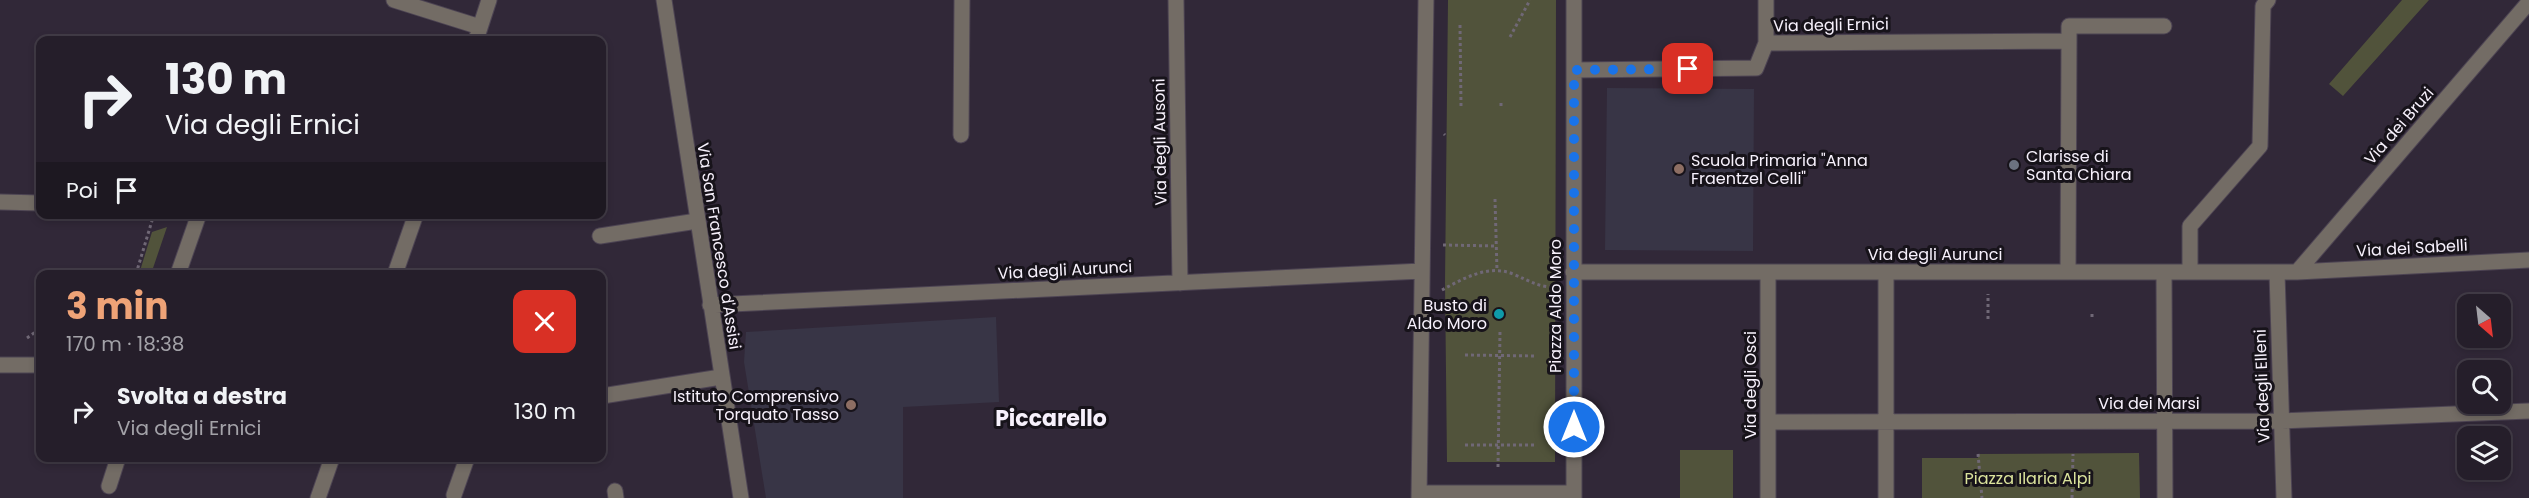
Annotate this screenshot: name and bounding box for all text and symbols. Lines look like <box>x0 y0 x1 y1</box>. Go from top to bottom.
street label: Via degli Ernici <box>1773 12 1889 38</box>
pin <box>1662 43 1713 94</box>
text: 130 m <box>165 50 287 109</box>
icon: arrive <box>1671 52 1704 85</box>
icon: right <box>66 60 144 138</box>
street label: Via degli Ausoni <box>1147 78 1173 206</box>
street label: Via dei Bruzi <box>2359 82 2439 170</box>
text: Via degli Ernici <box>165 106 360 143</box>
street label: Via San Francesco d'Assisi <box>691 141 747 351</box>
place label: Clarisse di Santa Chiara <box>2026 145 2132 186</box>
place label: Scuola Primaria "Anna Fraentzel Celli" <box>1691 149 1868 190</box>
marker: Clarisse di Santa Chiara <box>2007 158 2021 172</box>
marker: Scuola Primaria "Anna Fraentzel Celli" <box>1672 162 1686 176</box>
icon: arrive <box>110 174 143 207</box>
text: Poi <box>66 175 98 206</box>
street label: Via dei Sabelli <box>2356 234 2468 262</box>
street label: Piazza Aldo Moro <box>1544 239 1567 373</box>
street label: Via degli Aurunci <box>1868 243 2002 266</box>
street label: Via degli Aurunci <box>997 255 1133 285</box>
text: 3 min <box>66 281 168 332</box>
button: close <box>513 290 576 353</box>
place label: Busto di Aldo Moro <box>1407 294 1487 335</box>
north arrow <box>2457 294 2511 348</box>
map controls <box>2457 294 2511 480</box>
marker: Busto di Aldo Moro <box>1492 307 1506 321</box>
street label: Via degli Elleni <box>2249 329 2275 443</box>
text: 170 m · 18:38 <box>66 330 184 358</box>
street label: Via degli Osci <box>1739 331 1762 439</box>
button: search <box>2457 360 2511 414</box>
text: Svolta a destra <box>117 381 287 412</box>
place label: Istituto Comprensivo Torquato Tasso <box>673 385 839 426</box>
street label: Via dei Marsi <box>2098 392 2200 415</box>
icon: right <box>66 395 99 428</box>
position arrow <box>1542 395 1606 459</box>
text: 130 m <box>514 396 576 427</box>
marker: Istituto Comprensivo Torquato Tasso <box>844 398 858 412</box>
district label: Piccarello <box>995 403 1107 434</box>
text: Via degli Ernici <box>117 414 261 442</box>
button: layers <box>2457 426 2511 480</box>
park label: Piazza Ilaria Alpi <box>1965 467 2091 490</box>

